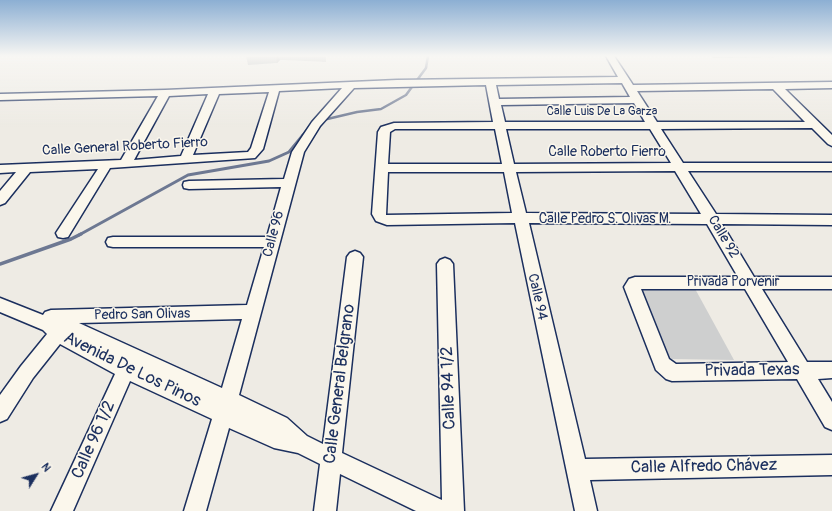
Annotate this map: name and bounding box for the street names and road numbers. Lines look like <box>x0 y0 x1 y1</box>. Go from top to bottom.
street label: Calle Luis De La Garza <box>547 105 657 119</box>
street label: Calle General Roberto Fierro <box>42 134 208 160</box>
street label: Calle Roberto Fierro <box>548 144 666 160</box>
street label: Calle 96 <box>260 209 288 259</box>
street label: Calle Pedro S. Olivas M. <box>539 211 671 227</box>
street label: Calle 92 <box>704 213 742 261</box>
street label: Calle 94 <box>524 272 550 322</box>
street label: Privada Porvenir <box>686 274 780 290</box>
street label: Calle General Belgrano <box>320 303 360 465</box>
street label: Pedro San Olivas <box>94 306 190 324</box>
street label: Avenida De Los Pinos <box>60 328 204 412</box>
street label: Calle 94 1/2 <box>437 346 461 430</box>
street label: Privada Texas <box>704 360 800 382</box>
street label: Calle 96 1/2 <box>68 398 120 482</box>
street label: Calle Alfredo Chávez <box>630 456 778 478</box>

